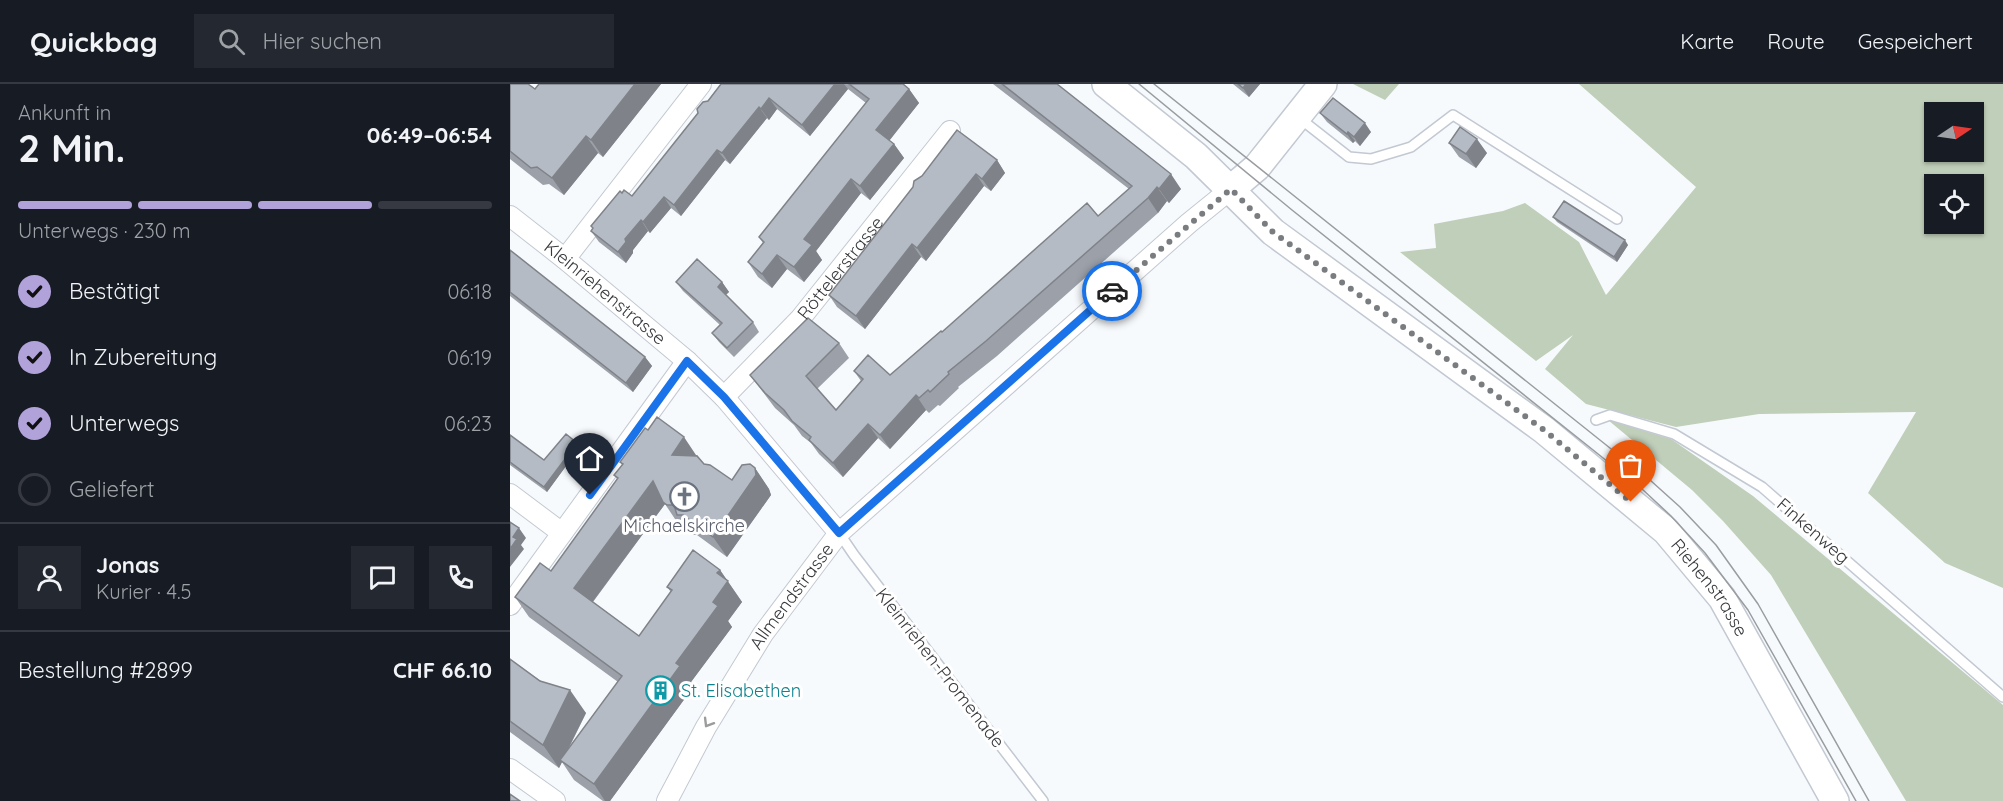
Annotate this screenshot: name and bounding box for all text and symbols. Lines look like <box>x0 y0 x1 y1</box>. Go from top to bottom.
search box <box>194 14 614 68</box>
text: Quickbag <box>30 24 158 59</box>
icon: search <box>215 25 248 58</box>
text: Hier suchen <box>263 27 382 55</box>
text: Karte <box>1680 28 1734 54</box>
text: Route <box>1767 28 1825 54</box>
text: Gespeichert <box>1858 28 1973 54</box>
text: Ankunft in <box>18 100 111 125</box>
north arrow <box>1924 102 1984 162</box>
map controls <box>1924 102 1984 234</box>
text: 06:49–06:54 <box>367 121 492 149</box>
text: 2 Min. <box>18 123 125 172</box>
button: locate <box>1924 174 1984 234</box>
street label: Röttelerstrasse <box>792 212 888 324</box>
text: Unterwegs · 230 m <box>18 218 190 243</box>
street label: Kleinriehenstrasse <box>540 235 671 350</box>
courier <box>1082 261 1142 321</box>
icon: check <box>18 275 51 308</box>
icon: car <box>1096 275 1129 308</box>
text: Bestätigt <box>69 277 160 305</box>
text: 06:18 <box>447 279 492 304</box>
icon: check <box>18 341 51 374</box>
text: In Zubereitung <box>69 343 217 371</box>
text: 06:19 <box>447 345 492 370</box>
icon: check <box>18 407 51 440</box>
text: Unterwegs <box>69 409 179 437</box>
text: 06:23 <box>444 411 492 436</box>
pin <box>564 433 615 495</box>
pin <box>1605 440 1656 502</box>
icon: home <box>573 442 606 475</box>
icon: bag <box>1614 449 1647 482</box>
text: Geliefert <box>69 475 154 503</box>
church icon: Michaelskirche <box>668 481 700 513</box>
street label: Finkenweg <box>1772 493 1854 569</box>
place label: Michaelskirche <box>623 514 745 537</box>
street label: Riehenstrasse <box>1666 534 1753 640</box>
street label: Allmendstrasse <box>744 538 838 654</box>
button: person <box>18 546 81 609</box>
button: chat <box>351 546 414 609</box>
button: phone <box>429 546 492 609</box>
text: Jonas <box>96 551 159 579</box>
text: Kurier · 4.5 <box>96 579 192 604</box>
street label: Kleinriehen-Promenade <box>871 583 1010 752</box>
text: Bestellung #2899 <box>18 656 193 684</box>
text: CHF 66.10 <box>393 656 492 684</box>
building icon: St. Elisabethen <box>644 675 676 707</box>
place label: St. Elisabethen <box>681 679 801 702</box>
one-way arrow <box>704 717 716 727</box>

